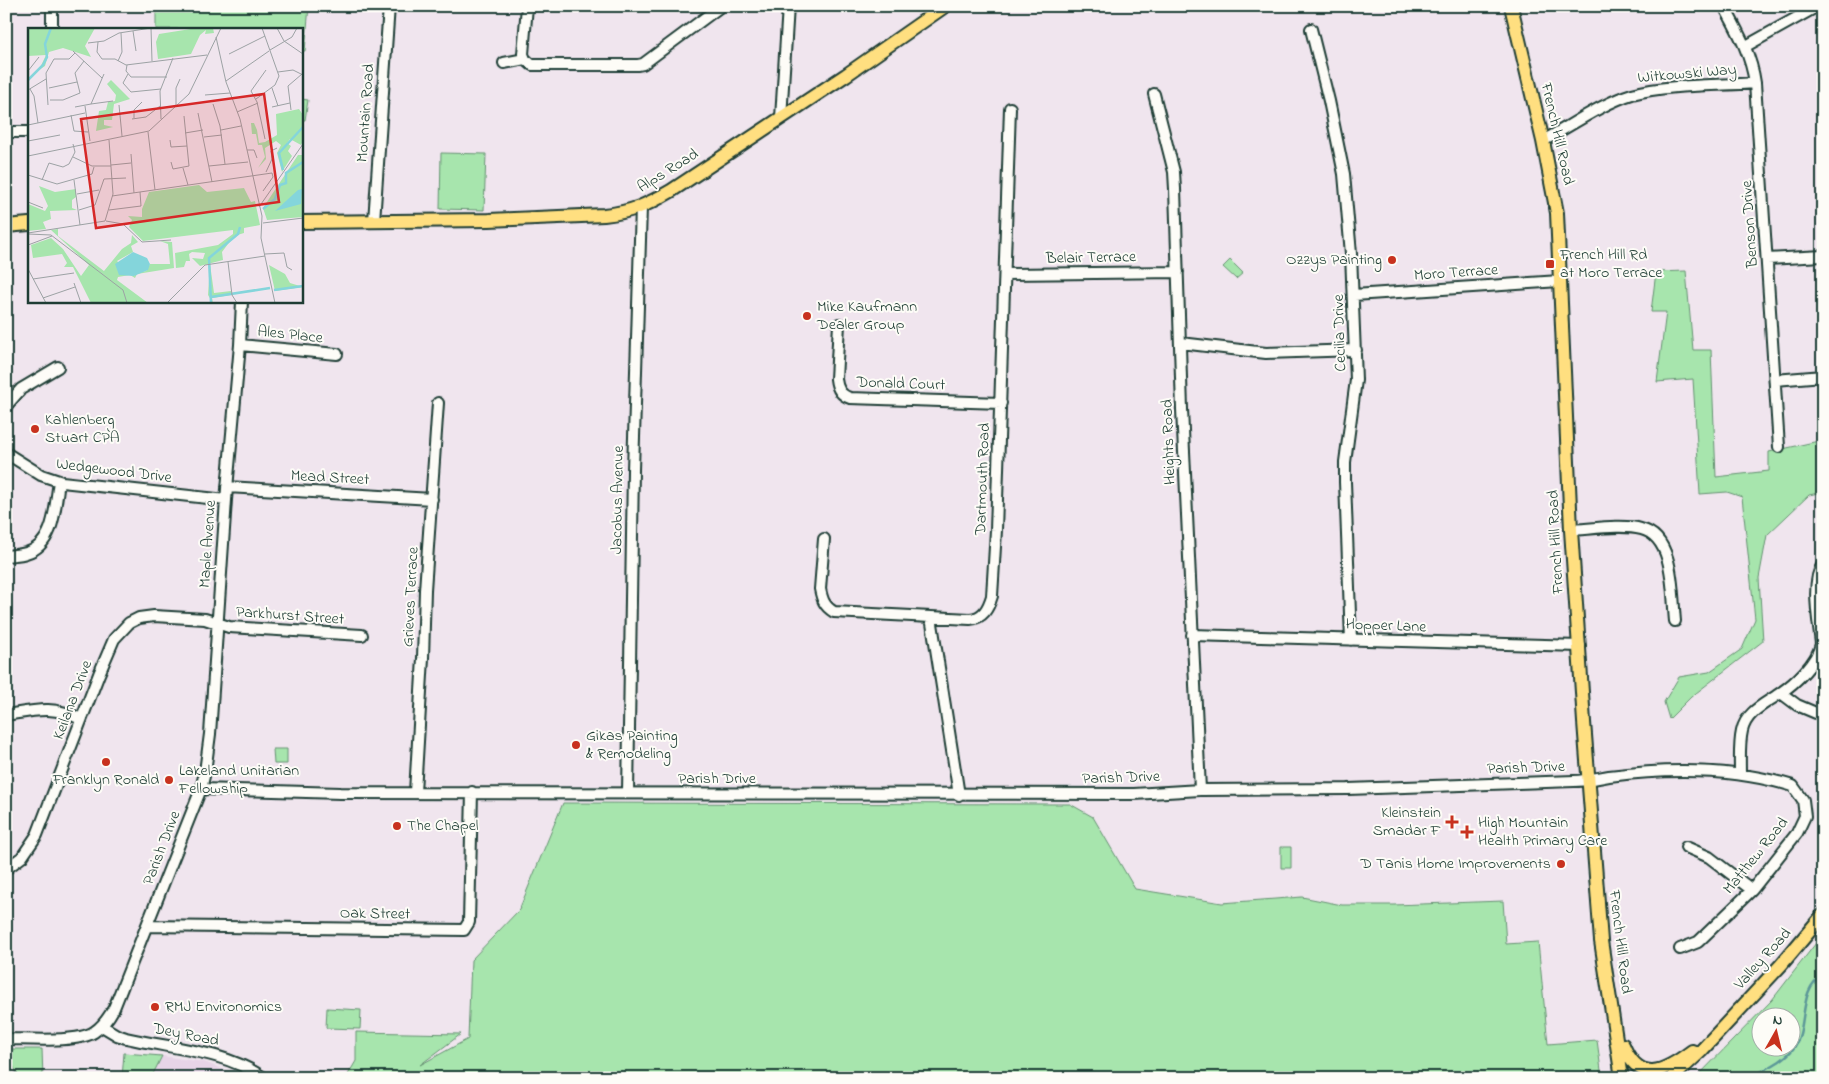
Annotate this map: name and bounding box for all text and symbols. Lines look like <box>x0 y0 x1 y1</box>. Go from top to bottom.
inset map <box>28 28 302 302</box>
street label: Witkowski Way <box>1637 58 1738 90</box>
street label: Mountain Road <box>351 63 381 163</box>
street label: French Hill Road <box>1533 80 1580 187</box>
street label: Alps Road <box>633 143 703 199</box>
street label: Benson Drive <box>1735 179 1765 270</box>
place label: French Hill Rd at Moro Terrace <box>1559 243 1663 285</box>
street label: Belair Terrace <box>1045 245 1137 271</box>
place label: Ozzys Painting <box>1286 248 1382 272</box>
marker: Ozzys Painting <box>1386 254 1398 266</box>
street label: Moro Terrace <box>1413 258 1500 288</box>
marker: French Hill Rd at Moro Terrace <box>1544 258 1556 270</box>
street label: Cecilia Drive <box>1327 293 1353 372</box>
place label: Mike Kaufmann Dealer Group <box>816 295 917 337</box>
marker: Mike Kaufmann Dealer Group <box>801 310 813 322</box>
street label: Ales Place <box>256 320 325 350</box>
street label: Donald Court <box>855 370 946 398</box>
street label: Heights Road <box>1156 399 1182 485</box>
place label: Kahlenberg Stuart CPA <box>45 408 120 450</box>
street label: Dartmouth Road <box>969 422 997 537</box>
marker: Kahlenberg Stuart CPA <box>29 423 41 435</box>
street label: Jacobus Avenue <box>605 445 631 555</box>
street label: Wedgewood Drive <box>55 452 174 490</box>
street label: Mead Street <box>290 464 371 492</box>
street label: French Hill Road <box>1541 489 1571 596</box>
street label: Maple Avenue <box>193 498 223 589</box>
street label: Grieves Terrace <box>396 546 426 648</box>
street label: Parkhurst Street <box>235 600 346 632</box>
street label: Hopper Lane <box>1345 613 1428 639</box>
street label: Keilana Drive <box>47 656 99 743</box>
place label: Gikas Painting & Remodeling <box>586 724 678 766</box>
marker: Gikas Painting & Remodeling <box>570 739 582 751</box>
street label: Parish Drive <box>1487 755 1566 781</box>
marker: Franklyn Ronald <box>100 756 112 768</box>
place label: Lakeland Unitarian Fellowship <box>178 759 299 801</box>
street label: Parish Drive <box>1082 765 1161 791</box>
street label: Parish Drive <box>678 767 757 791</box>
place label: Franklyn Ronald <box>52 768 159 792</box>
marker: Lakeland Unitarian Fellowship <box>163 774 175 786</box>
place label: Kleinstein Smadar F <box>1373 801 1442 843</box>
street label: Parish Drive <box>137 807 187 889</box>
place label: High Mountain Health Primary Care <box>1478 811 1608 853</box>
street label: Matthew Road <box>1717 812 1795 900</box>
place label: The Chapel <box>407 814 479 838</box>
marker: Kleinstein Smadar F <box>1445 815 1459 829</box>
marker: The Chapel <box>391 820 403 832</box>
marker: High Mountain Health Primary Care <box>1460 825 1474 839</box>
place label: D Tanis Home Improvements <box>1359 852 1551 876</box>
marker: D Tanis Home Improvements <box>1555 858 1567 870</box>
street label: French Hill Road <box>1602 888 1638 995</box>
street label: Oak Street <box>340 901 411 927</box>
street label: Valley Road <box>1728 923 1797 996</box>
place label: RMJ Environomics <box>165 995 282 1019</box>
marker: RMJ Environomics <box>149 1001 161 1013</box>
north arrow <box>1752 1006 1802 1056</box>
text: N <box>1771 1010 1784 1032</box>
street label: Dey Road <box>150 1017 221 1053</box>

